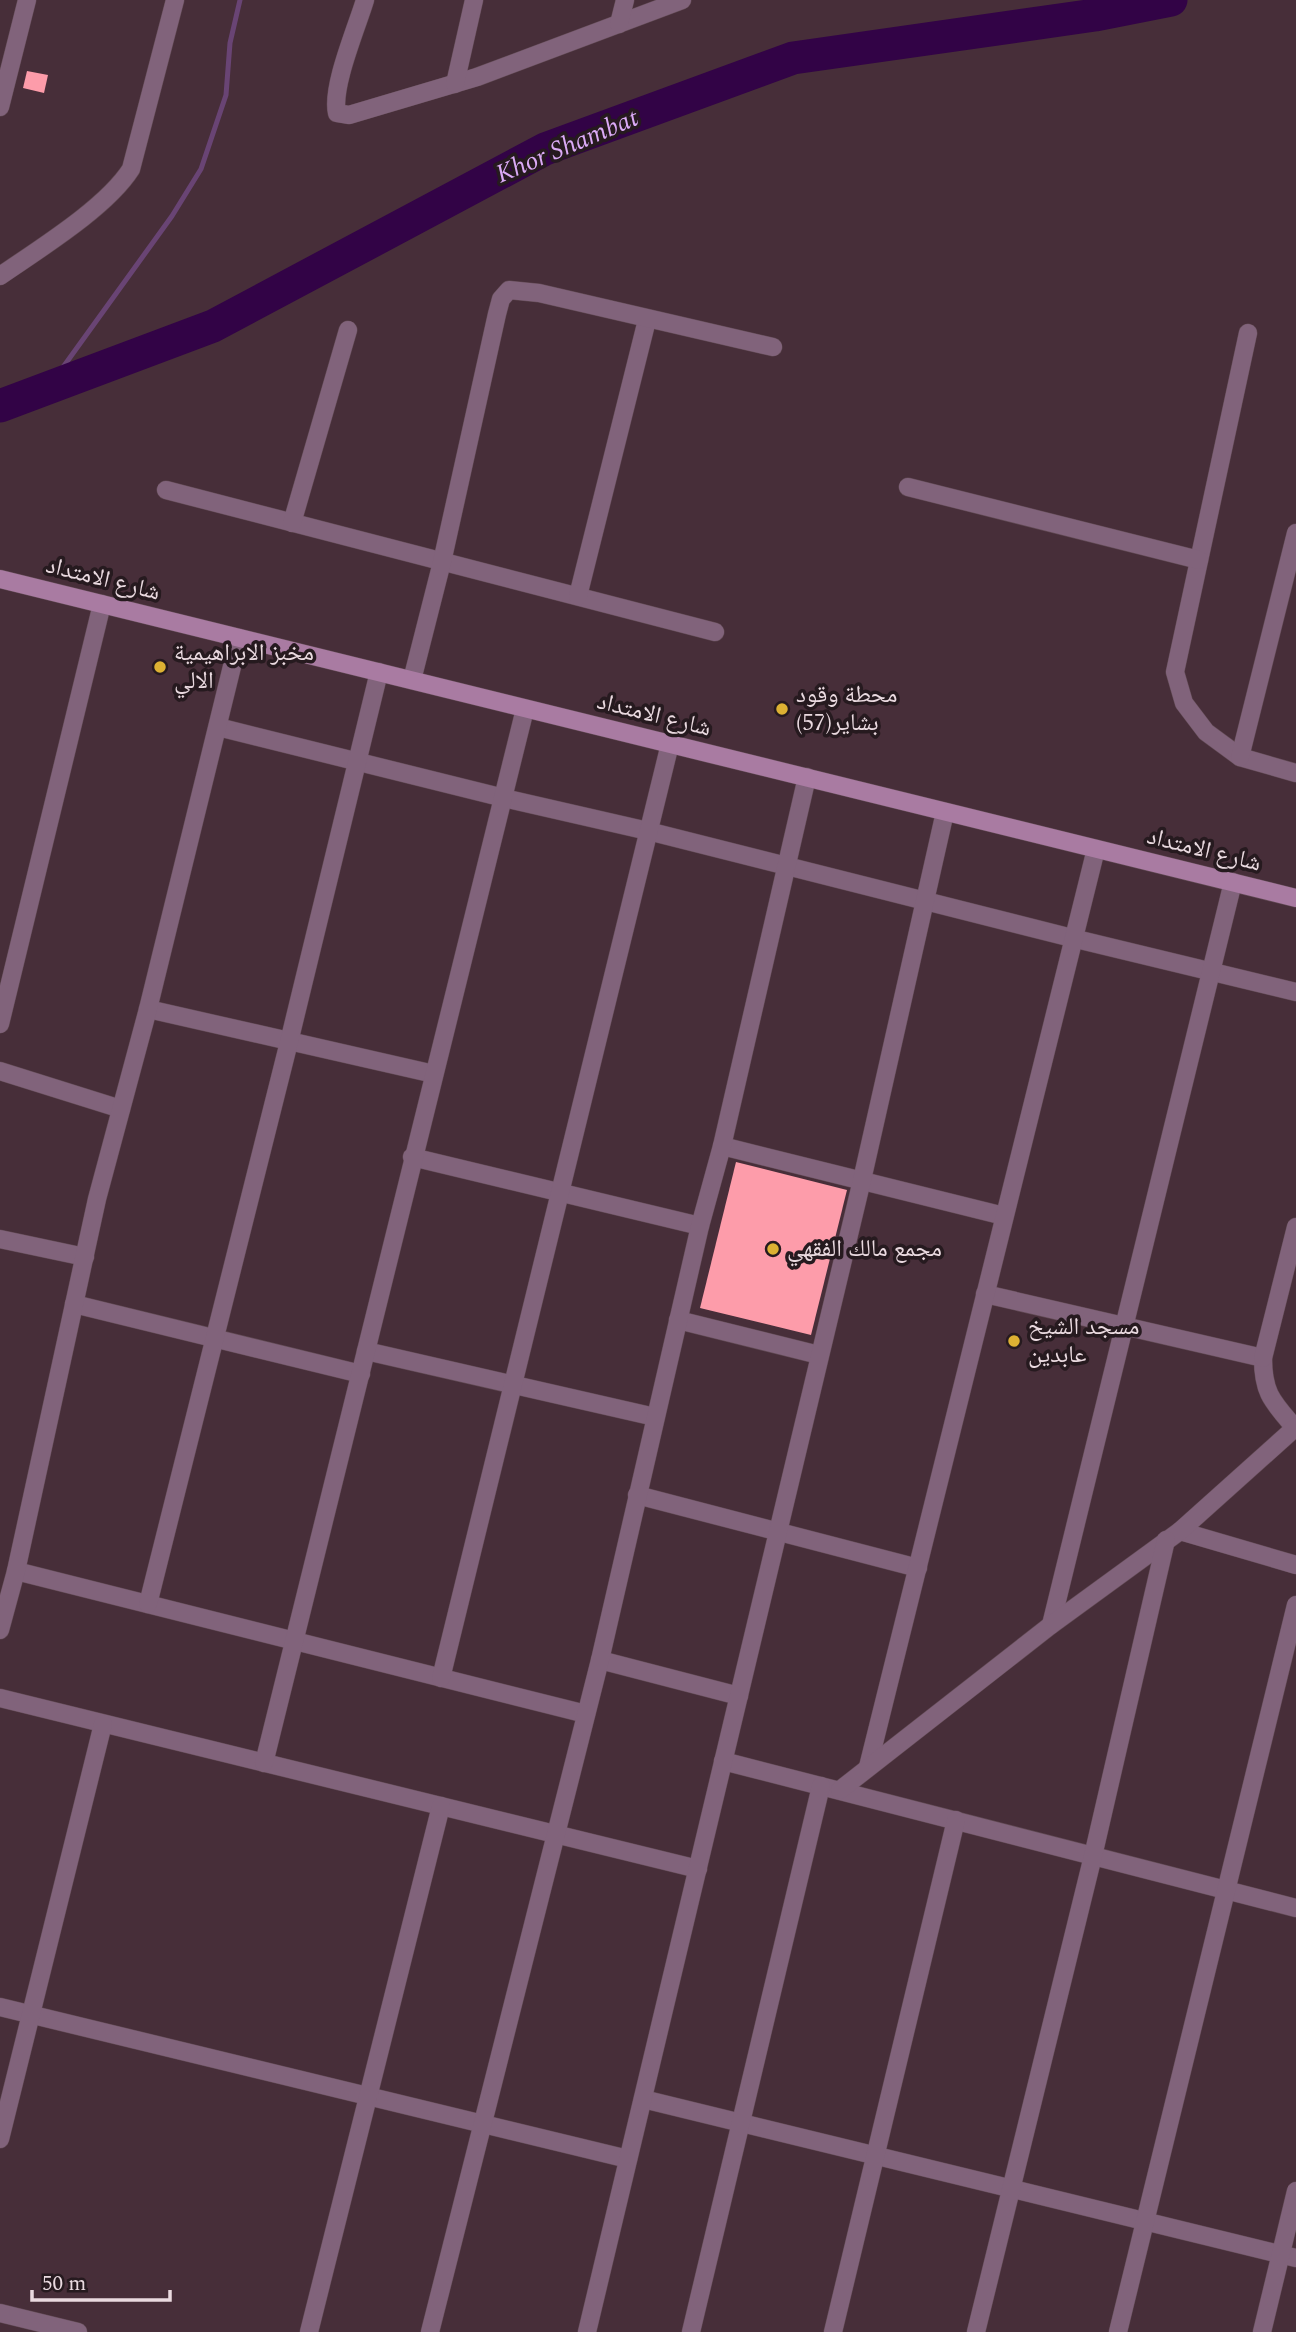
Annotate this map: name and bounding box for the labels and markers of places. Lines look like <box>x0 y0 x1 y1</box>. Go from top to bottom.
place label: مخبز الابراهيمية الالي <box>174 635 314 699</box>
marker: مخبز الابراهيمية الالي <box>152 659 168 675</box>
place label: محطة وقود بشاير(57) <box>796 677 897 741</box>
marker: محطة وقود بشاير(57) <box>774 701 790 717</box>
place label: مجمع مالك الفقهي <box>787 1231 942 1267</box>
marker: مجمع مالك الفقهي <box>765 1241 781 1257</box>
place label: مسجد الشيخ عابدين <box>1028 1309 1140 1373</box>
marker: مسجد الشيخ عابدين <box>1006 1333 1022 1349</box>

